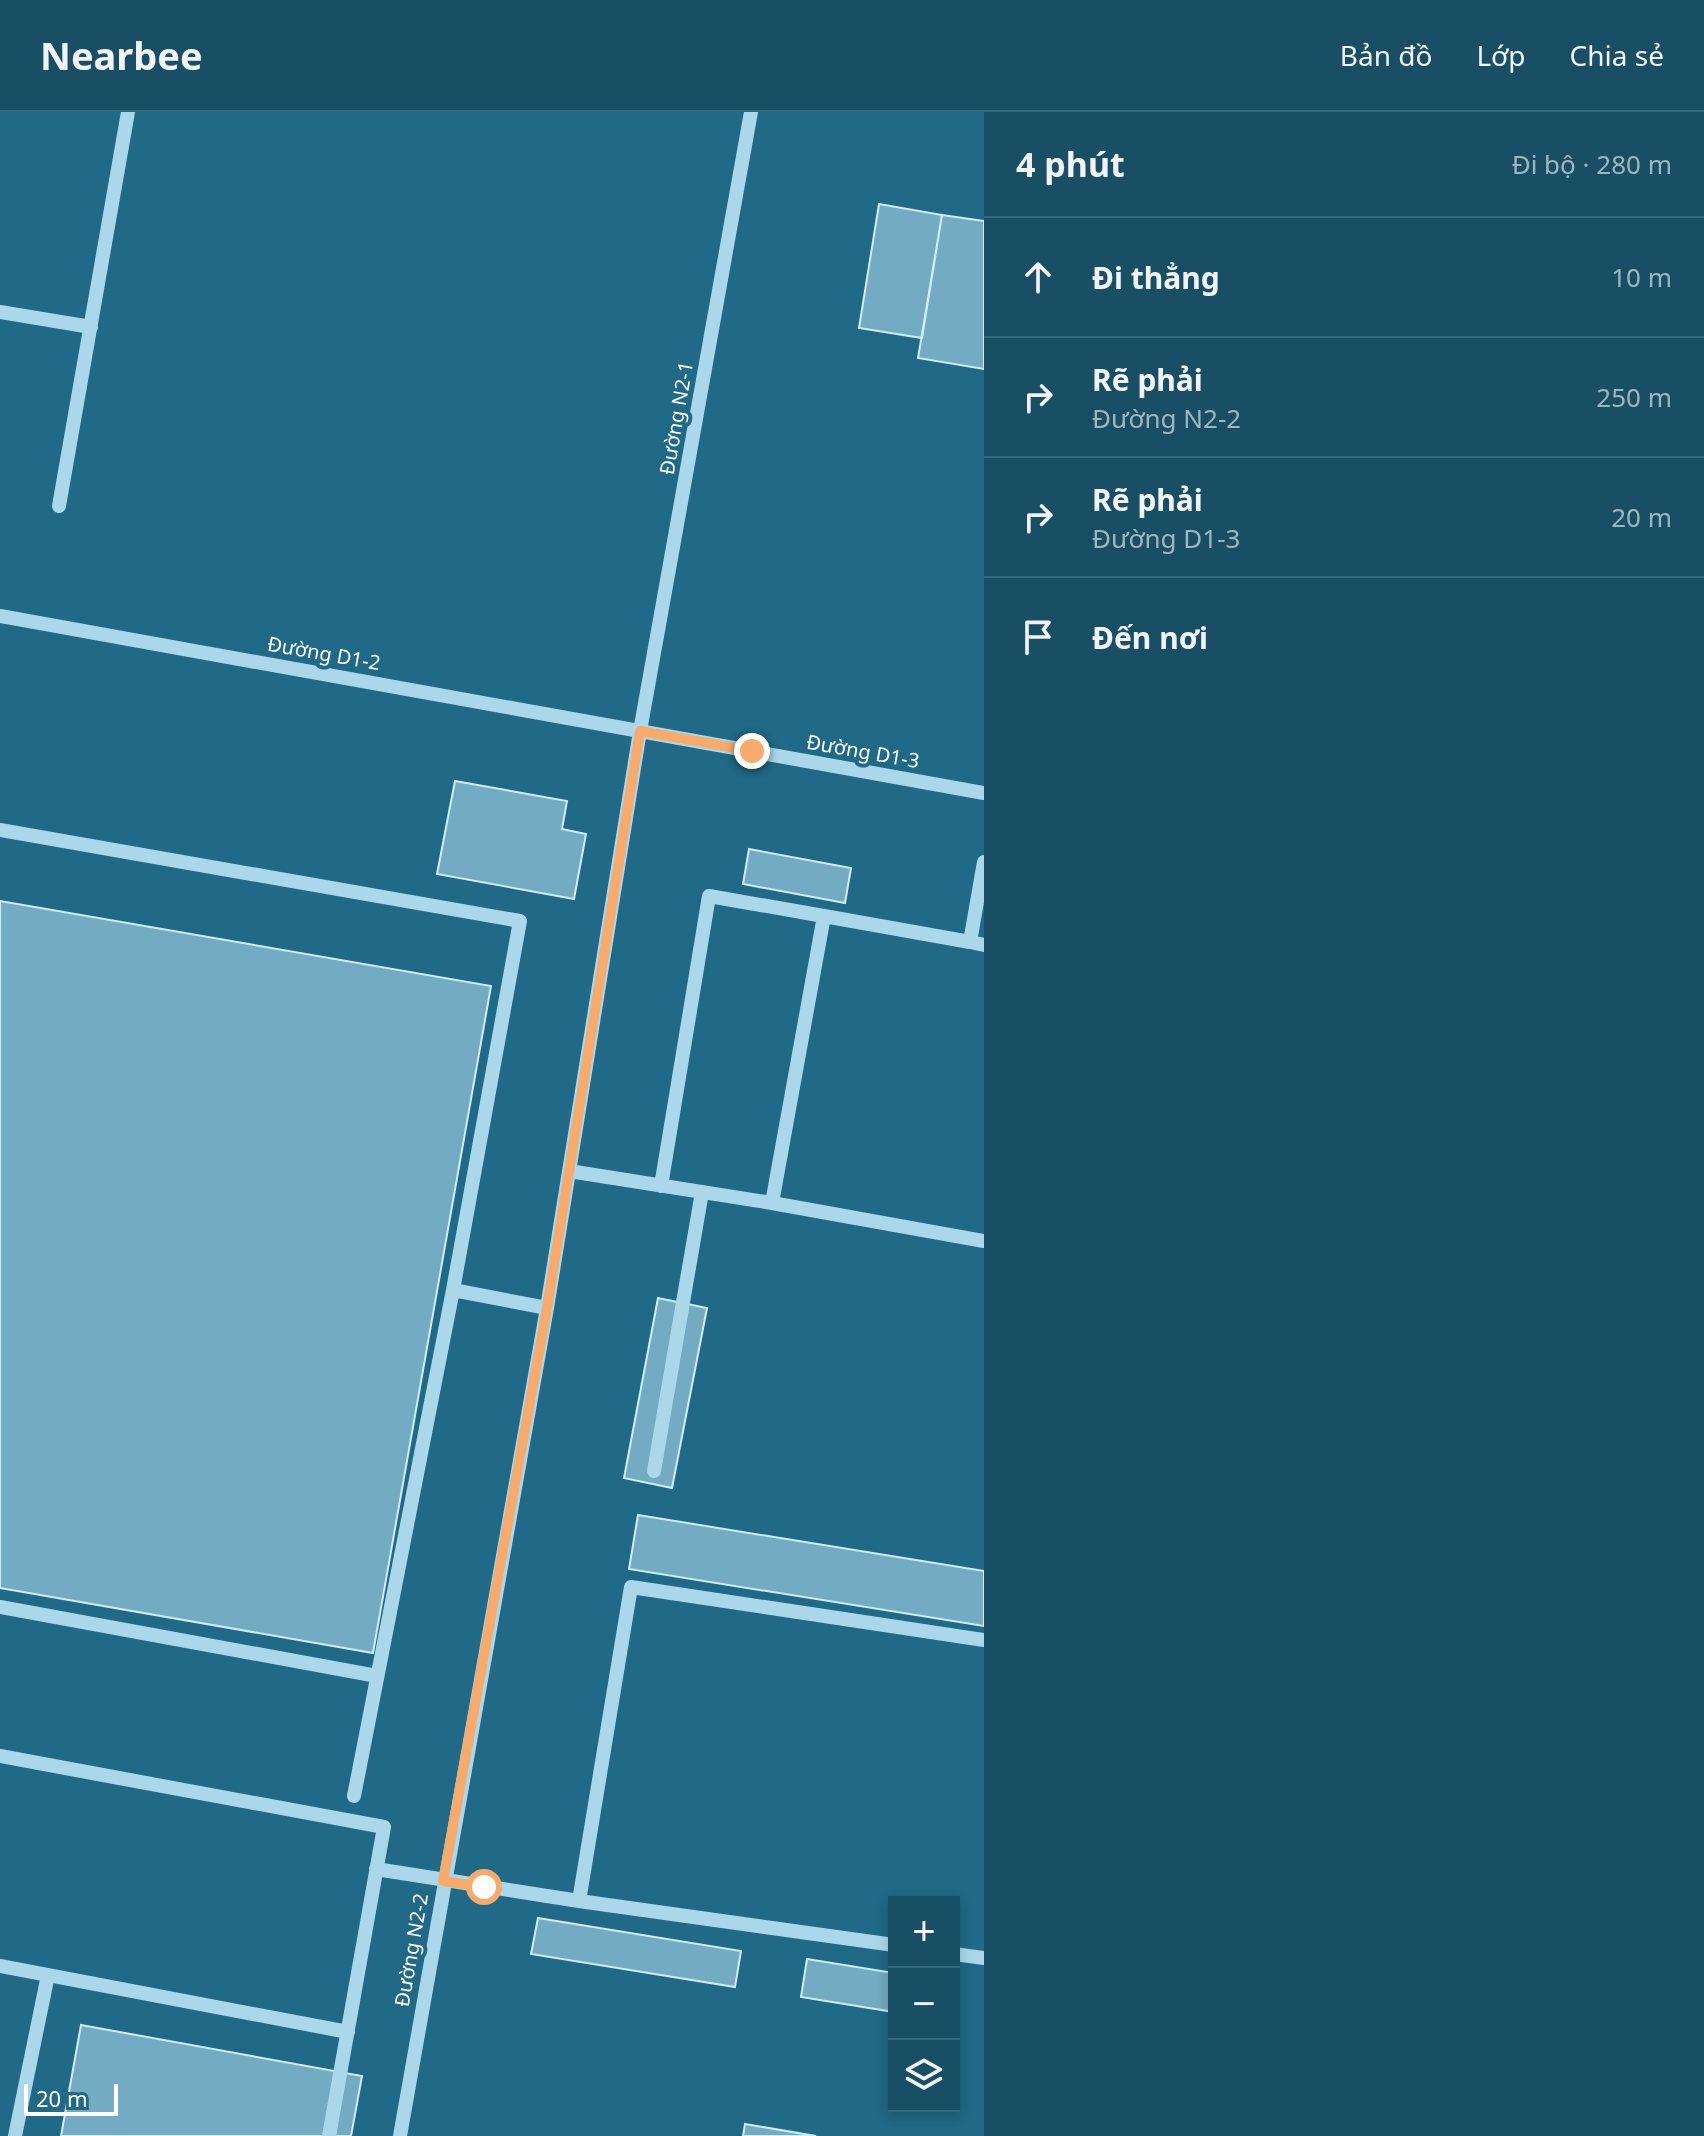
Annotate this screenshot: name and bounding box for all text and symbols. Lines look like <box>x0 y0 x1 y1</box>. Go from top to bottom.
text: Nearbee <box>40 29 203 81</box>
text: Bản đồ <box>1340 36 1432 74</box>
text: Lớp <box>1476 36 1526 74</box>
text: Chia sẻ <box>1570 36 1664 74</box>
text: 4 phút <box>1016 141 1125 187</box>
text: Đi bộ · 280 m <box>1512 146 1672 182</box>
icon: ahead <box>1016 255 1060 299</box>
text: Đi thẳng <box>1092 257 1220 298</box>
text: 10 m <box>1611 259 1672 295</box>
street label: Đường N2-1 <box>653 359 699 477</box>
text: Rẽ phải <box>1092 359 1203 400</box>
icon: right <box>1016 375 1060 419</box>
text: 250 m <box>1596 379 1672 415</box>
text: Đường N2-2 <box>1092 400 1241 436</box>
text: Rẽ phải <box>1092 479 1203 520</box>
icon: right <box>1016 495 1060 539</box>
text: 20 m <box>1611 499 1672 535</box>
text: Đường D1-3 <box>1092 520 1240 556</box>
icon: arrive <box>1016 615 1060 659</box>
text: Đến nơi <box>1092 617 1208 658</box>
street label: Đường D1-2 <box>265 630 383 676</box>
street label: Đường D1-3 <box>804 728 922 774</box>
route end <box>734 733 770 769</box>
route start <box>466 1869 502 1905</box>
street label: Đường N2-2 <box>388 1891 434 2009</box>
map controls <box>888 1896 960 2112</box>
button: + <box>888 1896 960 1968</box>
button: − <box>888 1968 960 2040</box>
button: layers <box>888 2040 960 2112</box>
scale bar <box>24 2080 118 2116</box>
text: 20 m <box>36 2083 87 2113</box>

